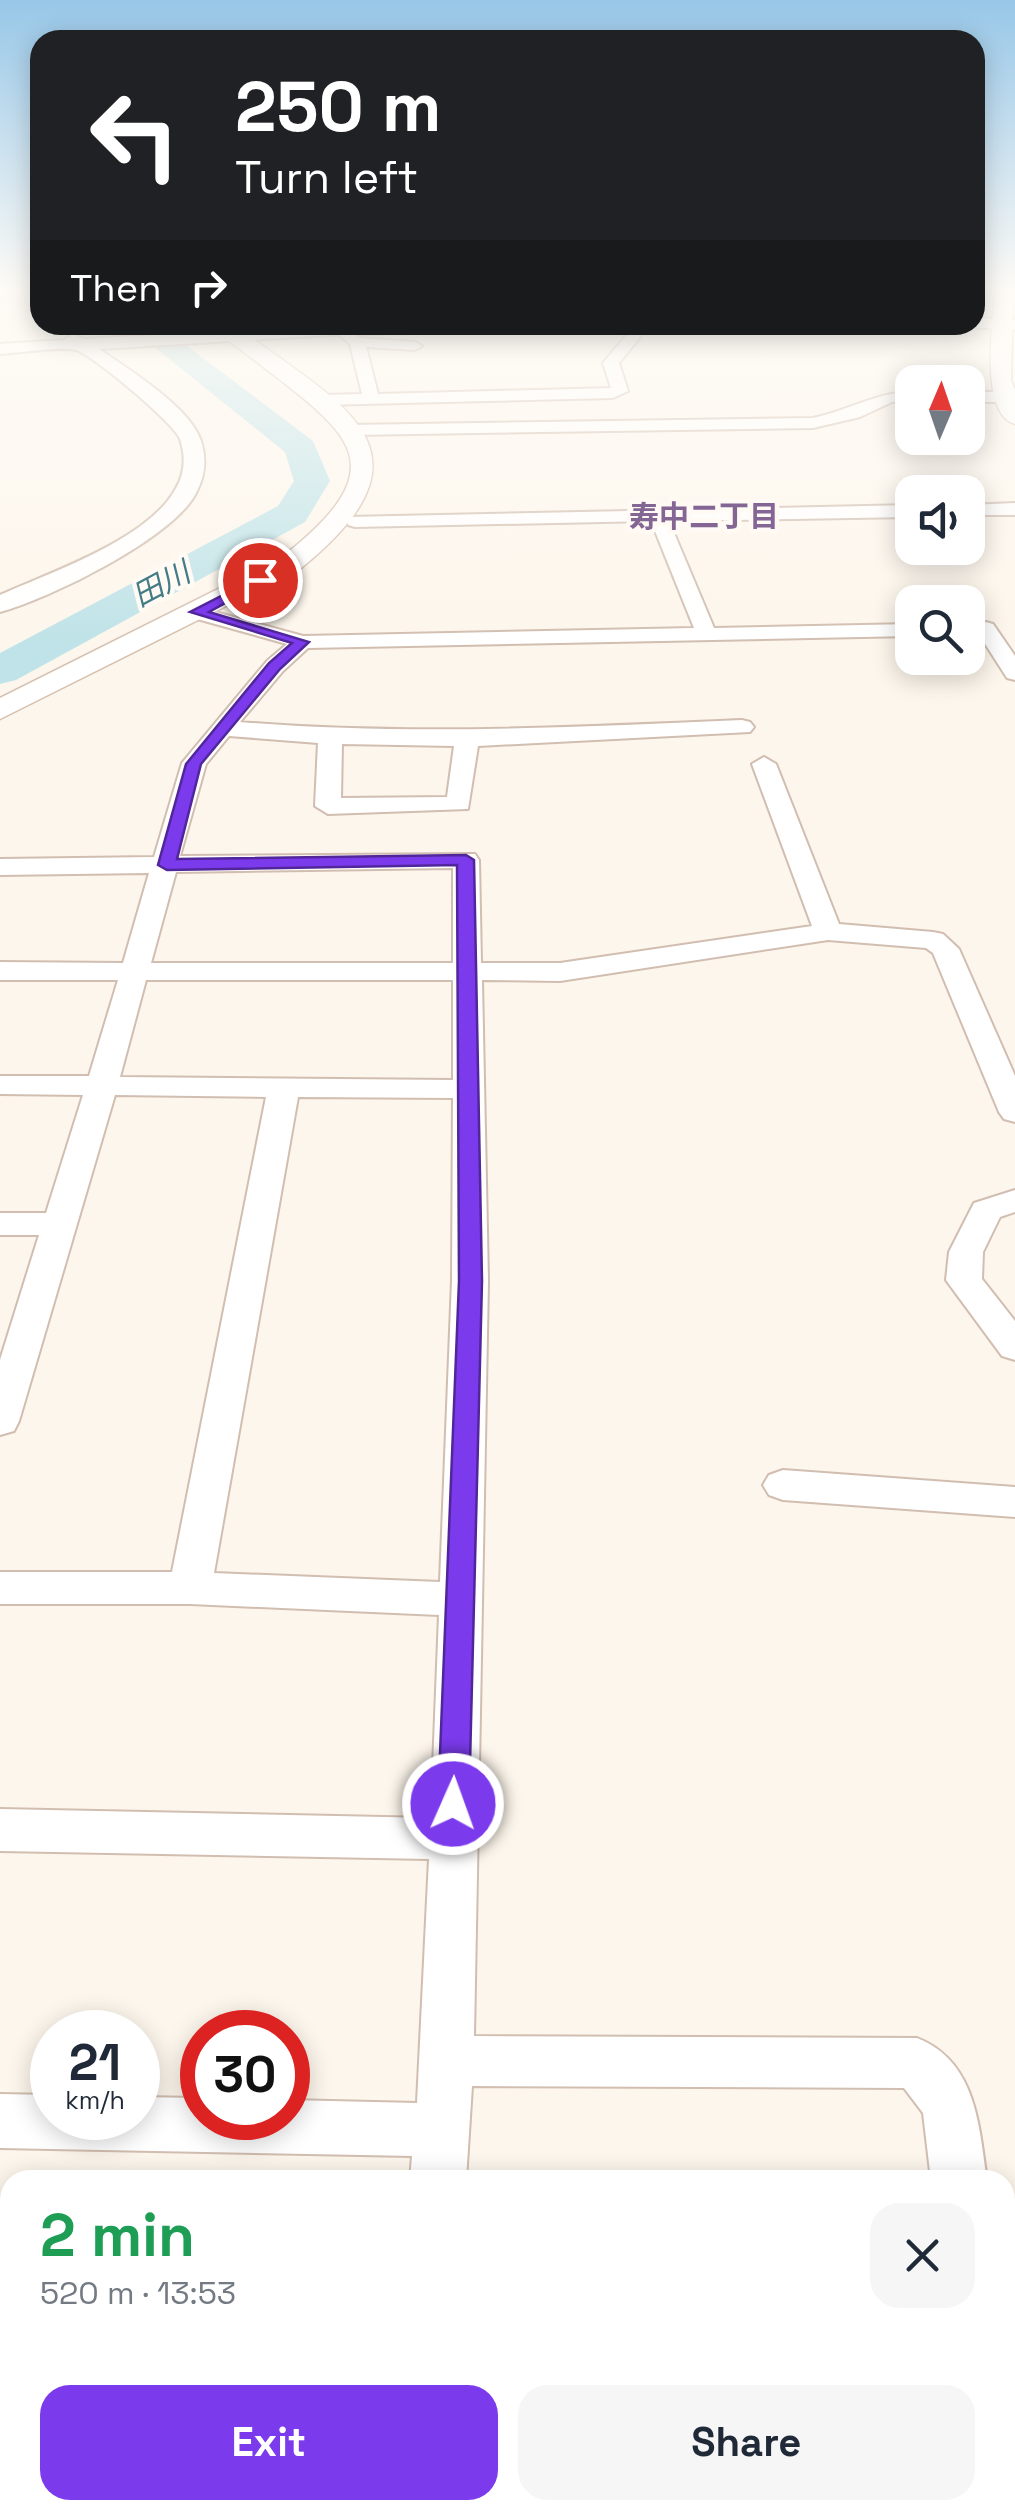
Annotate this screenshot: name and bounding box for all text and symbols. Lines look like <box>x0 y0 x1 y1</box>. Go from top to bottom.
text: 250 m <box>235 62 442 151</box>
icon: left <box>70 70 200 200</box>
text: Turn left <box>235 149 418 206</box>
icon: right <box>181 260 236 315</box>
text: Then <box>70 264 161 312</box>
north arrow <box>895 365 985 455</box>
map controls <box>895 365 985 675</box>
button: sound <box>895 475 985 565</box>
district label: 寿中二丁目 <box>629 497 779 536</box>
pin <box>218 538 303 623</box>
water label: 田川 <box>125 551 199 615</box>
icon: arrive <box>233 553 288 608</box>
button: search <box>895 585 985 675</box>
position arrow <box>401 1752 505 1856</box>
speed limit sign: 30 <box>180 2010 310 2140</box>
text: 21 <box>69 2031 121 2095</box>
text: km/h <box>65 2084 125 2116</box>
text: 2 min <box>40 2197 195 2274</box>
button: close <box>870 2203 975 2308</box>
text: 520 m · 13:53 <box>40 2273 236 2313</box>
button: Exit <box>40 2385 498 2500</box>
button: Share <box>518 2385 975 2500</box>

